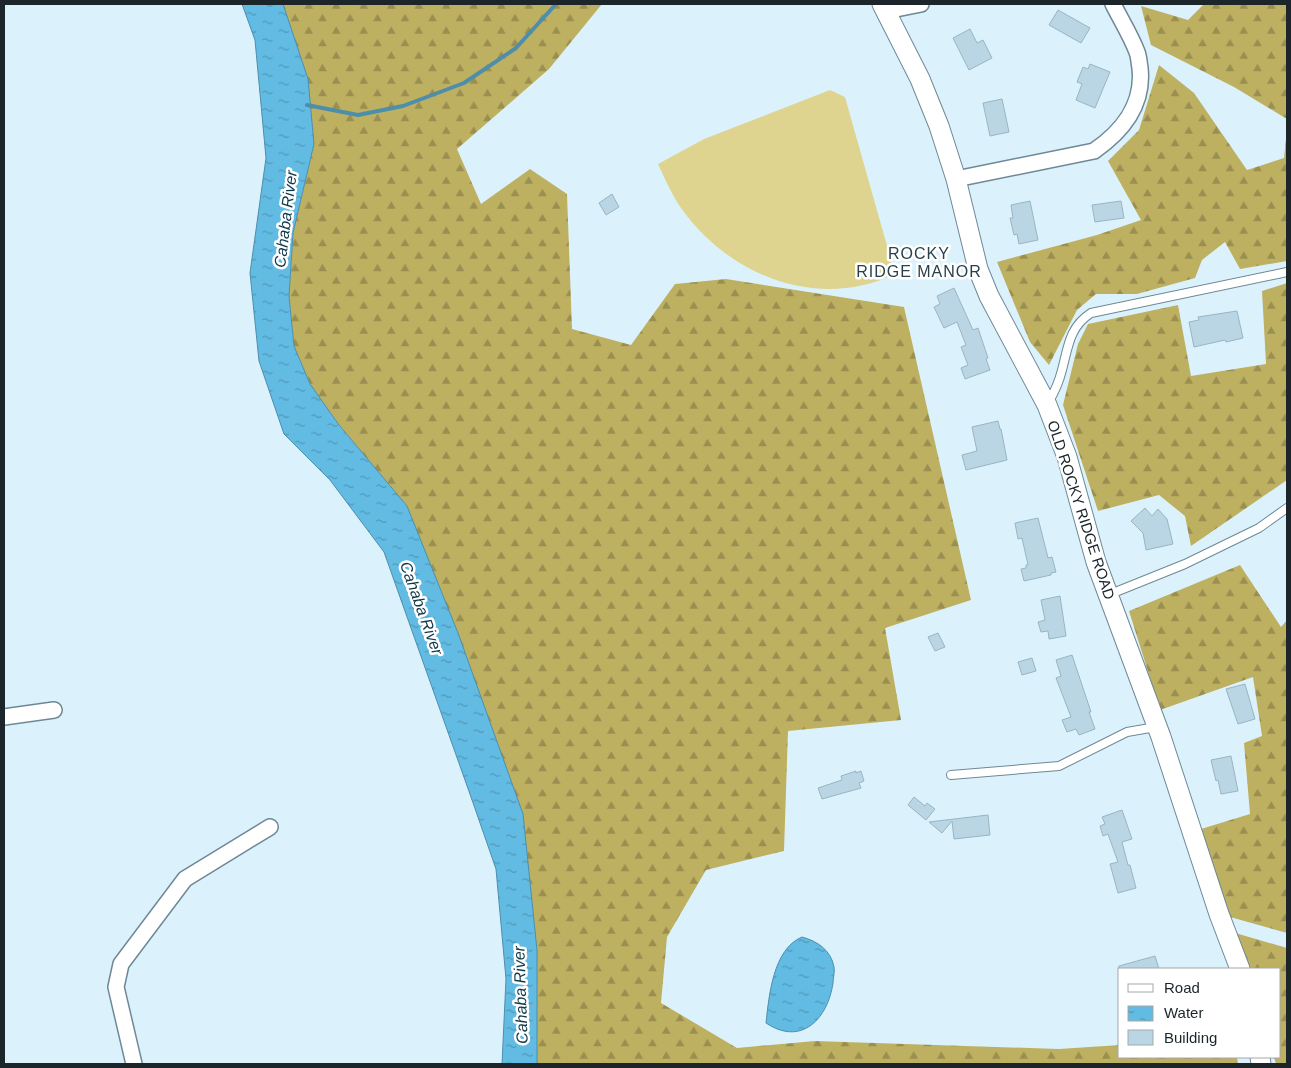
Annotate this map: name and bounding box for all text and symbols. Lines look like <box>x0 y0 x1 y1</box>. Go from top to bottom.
water label: Cahaba River <box>271 169 300 269</box>
district label: ROCKY RIDGE MANOR <box>856 245 982 280</box>
street label: OLD ROCKY RIDGE ROAD <box>1044 418 1119 602</box>
water label: Cahaba River <box>397 559 446 658</box>
water label: Cahaba River <box>510 945 531 1044</box>
legend <box>1118 968 1281 1058</box>
text: Road <box>1164 979 1200 996</box>
text: Water <box>1164 1004 1203 1021</box>
text: Building <box>1164 1029 1217 1046</box>

